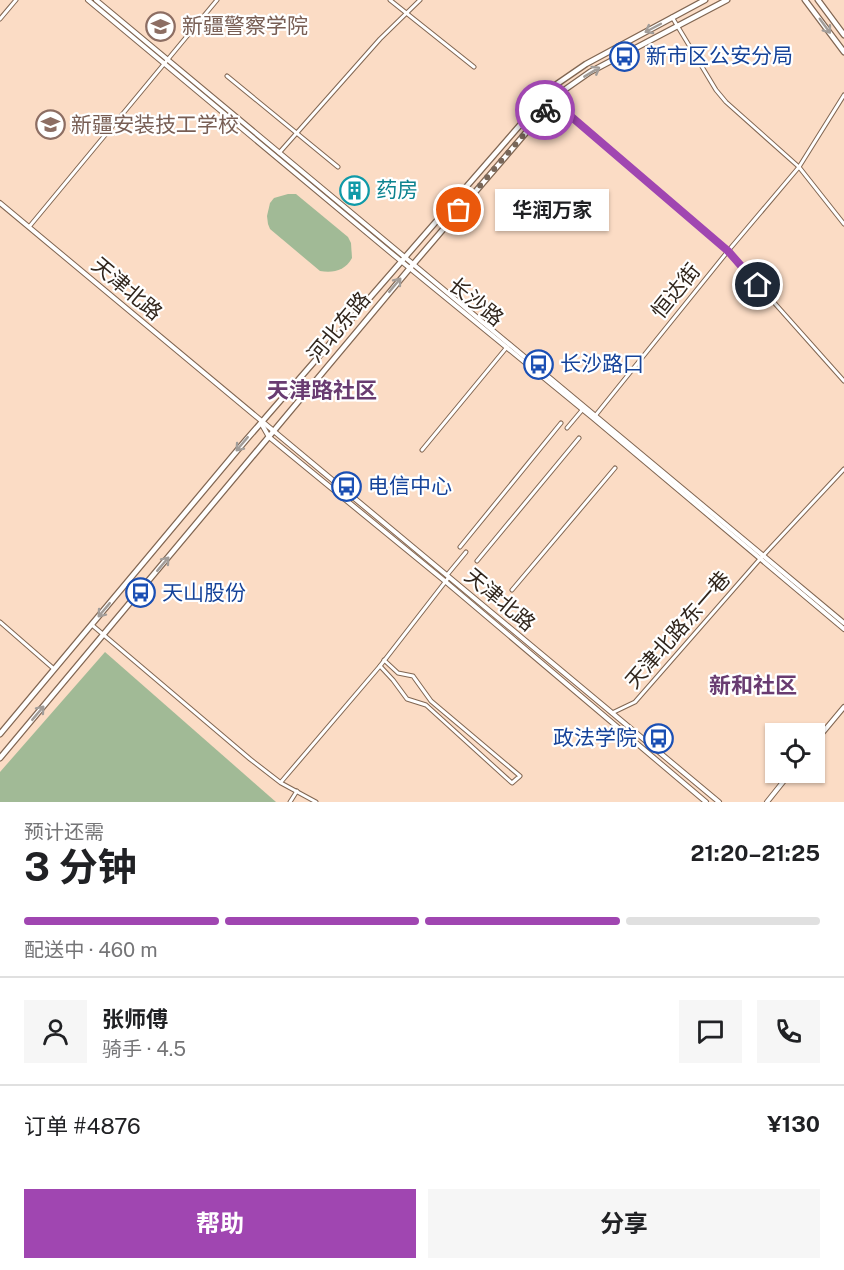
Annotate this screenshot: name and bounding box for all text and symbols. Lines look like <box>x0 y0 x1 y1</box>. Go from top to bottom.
school or university icon: 新疆警察学院 <box>145 10 177 42</box>
place label: 新疆警察学院 <box>182 13 308 38</box>
one-way arrow <box>818 18 831 34</box>
one-way arrow <box>644 22 662 34</box>
bus stop icon: 新市区公安分局 <box>609 40 641 72</box>
place label: 新市区公安分局 <box>646 43 793 68</box>
one-way arrow <box>583 66 600 78</box>
courier <box>515 80 575 140</box>
icon: bike <box>529 94 562 127</box>
school or university icon: 新疆安装技工学校 <box>34 109 66 141</box>
place label: 新疆安装技工学校 <box>71 112 239 137</box>
building icon: 药房 <box>339 174 371 206</box>
place label: 药房 <box>376 177 418 202</box>
pin <box>433 184 484 235</box>
callout: 华润万家 <box>495 189 609 231</box>
icon: bag <box>442 193 475 226</box>
text: 华润万家 <box>512 198 592 222</box>
street label: 天津北路 <box>87 252 168 325</box>
street label: 恒达街 <box>646 258 705 323</box>
pin <box>732 259 783 310</box>
icon: home <box>741 268 774 301</box>
street label: 长沙路 <box>444 272 509 331</box>
one-way arrow <box>389 277 402 293</box>
street label: 河北东路 <box>302 286 375 367</box>
bus stop icon: 长沙路口 <box>523 348 555 380</box>
place label: 长沙路口 <box>560 351 644 376</box>
district label: 天津路社区 <box>267 377 377 403</box>
one-way arrow <box>236 436 249 452</box>
bus stop icon: 电信中心 <box>331 470 363 502</box>
place label: 电信中心 <box>368 473 452 498</box>
one-way arrow <box>156 556 169 572</box>
street label: 天津北路 <box>460 563 541 636</box>
street label: 天津北路东一巷 <box>620 566 735 693</box>
bus stop icon: 天山股份 <box>125 577 157 609</box>
place label: 天山股份 <box>162 580 246 605</box>
one-way arrow <box>97 602 111 617</box>
district label: 新和社区 <box>709 672 797 698</box>
one-way arrow <box>31 705 44 721</box>
bus stop icon: 政法学院 <box>642 722 674 754</box>
map controls <box>765 723 825 783</box>
button: locate <box>765 723 825 783</box>
place label: 政法学院 <box>553 725 637 750</box>
text: 预计还需 <box>24 820 104 844</box>
text: 21:20–21:25 <box>690 840 820 866</box>
text: 3 分钟 <box>24 844 137 890</box>
text: 配送中 · 460 m <box>24 938 157 962</box>
button: person <box>24 1000 87 1063</box>
button: chat <box>679 1000 742 1063</box>
button: phone <box>757 1000 820 1063</box>
text: 张师傅 <box>102 1006 168 1032</box>
text: 骑手 · 4.5 <box>102 1037 186 1061</box>
text: ¥130 <box>767 1111 820 1137</box>
text: 订单 #4876 <box>24 1113 141 1139</box>
button: 帮助 <box>24 1189 416 1258</box>
button: 分享 <box>428 1189 820 1258</box>

